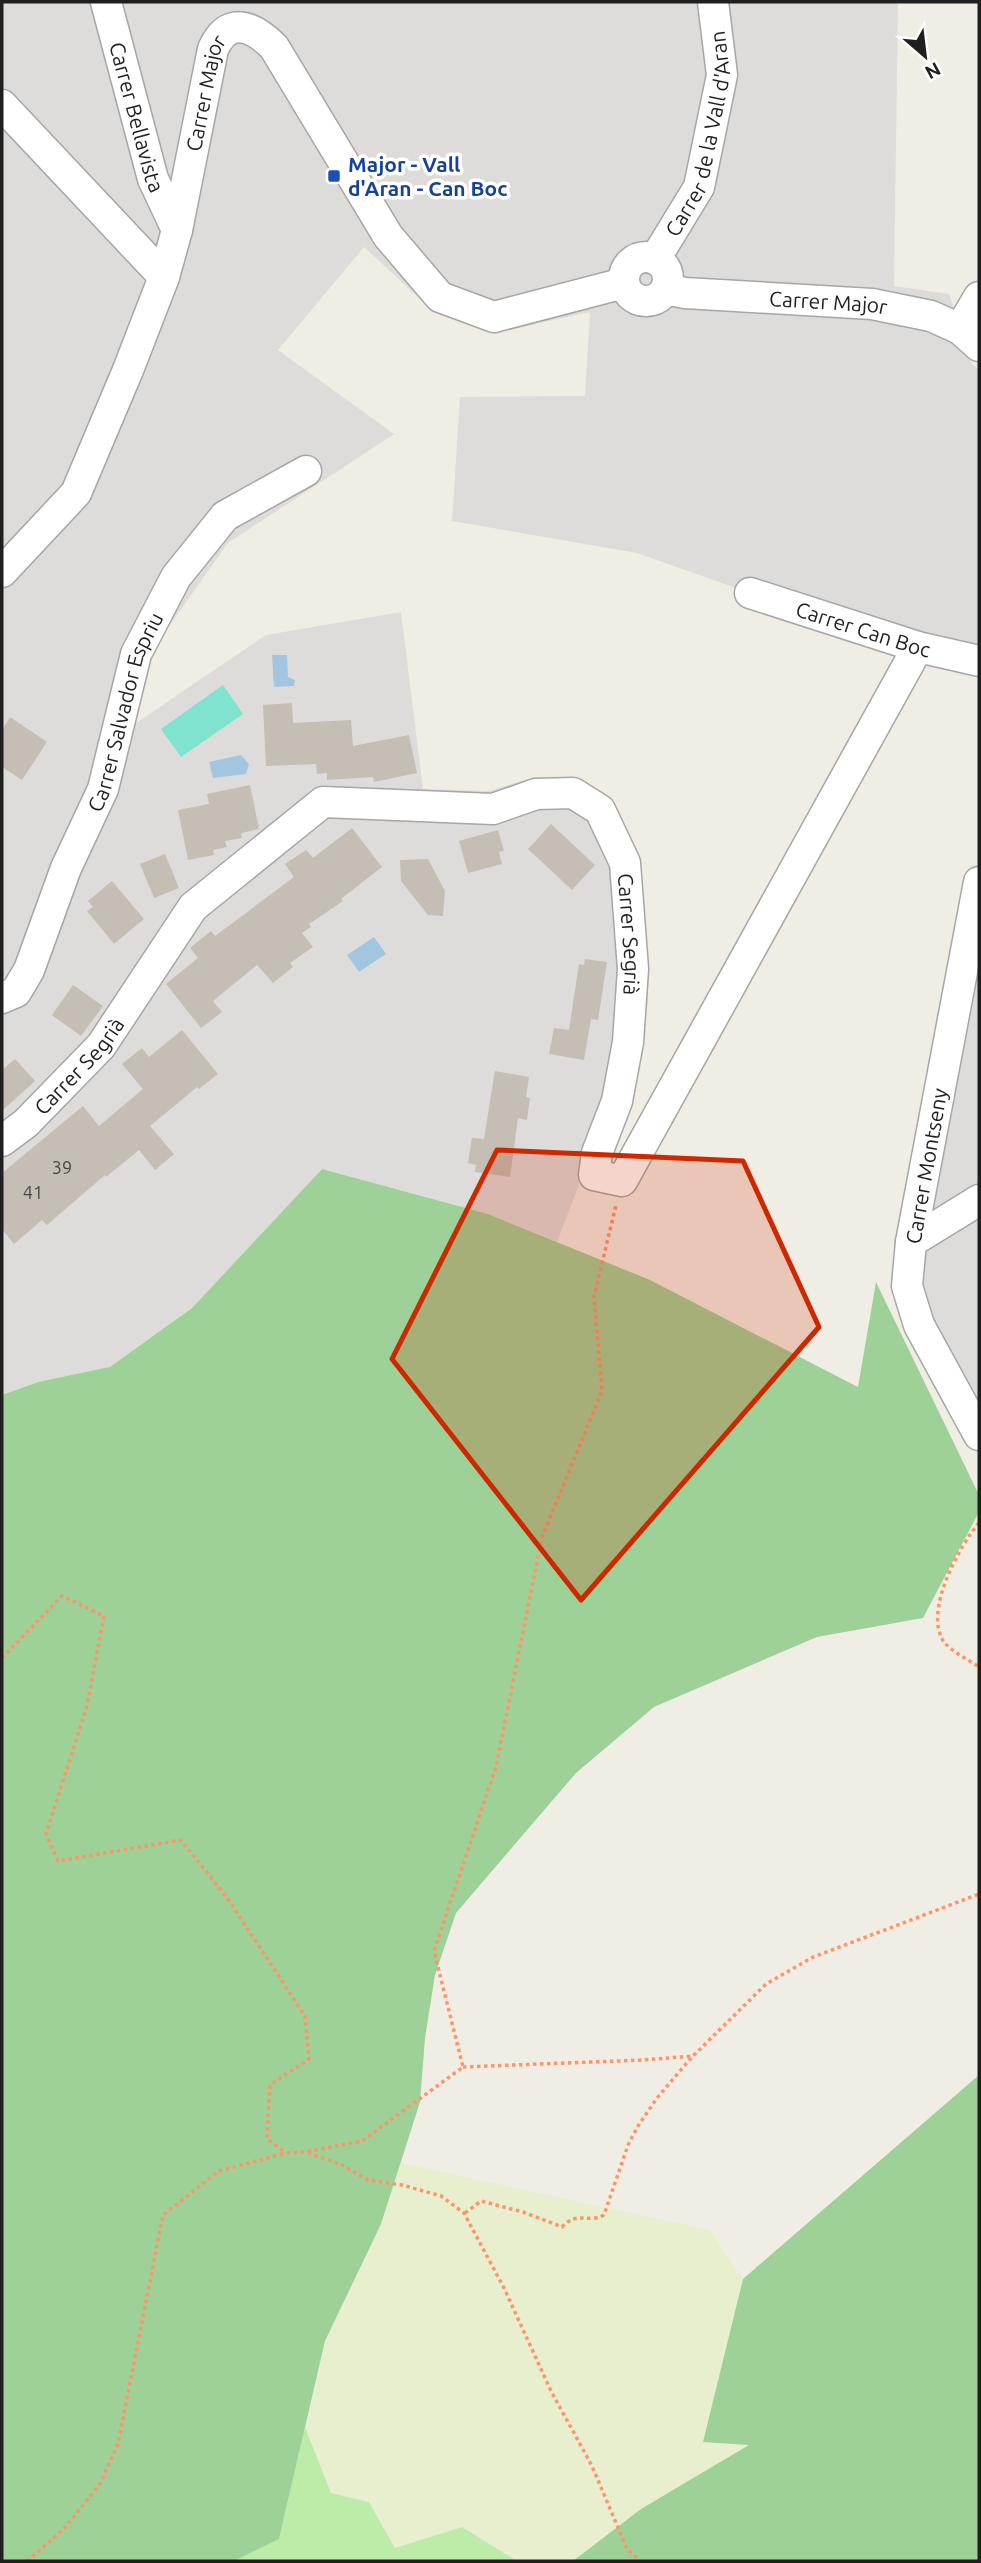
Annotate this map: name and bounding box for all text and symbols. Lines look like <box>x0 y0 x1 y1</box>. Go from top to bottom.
north arrow <box>890 21 960 91</box>
street label: Carrer Major <box>181 30 230 153</box>
street label: Carrer de la Vall d'Aran <box>660 30 734 240</box>
street label: Carrer Bellavista <box>105 39 169 196</box>
text: N <box>922 58 944 84</box>
place label: Major - Vall d'Aran - Can Boc <box>348 152 507 200</box>
marker: Major - Vall d'Aran - Can Boc <box>326 168 342 184</box>
street label: Carrer Major <box>769 286 890 319</box>
street label: Carrer Can Boc <box>793 597 933 662</box>
street label: Carrer Salvador Espriu <box>82 608 168 815</box>
street label: Carrer Segrià <box>614 872 645 996</box>
street label: Carrer Segrià <box>29 1013 129 1119</box>
street label: Carrer Montseny <box>901 1086 951 1246</box>
house number: 39 <box>52 1157 72 1177</box>
house number: 41 <box>23 1182 43 1202</box>

